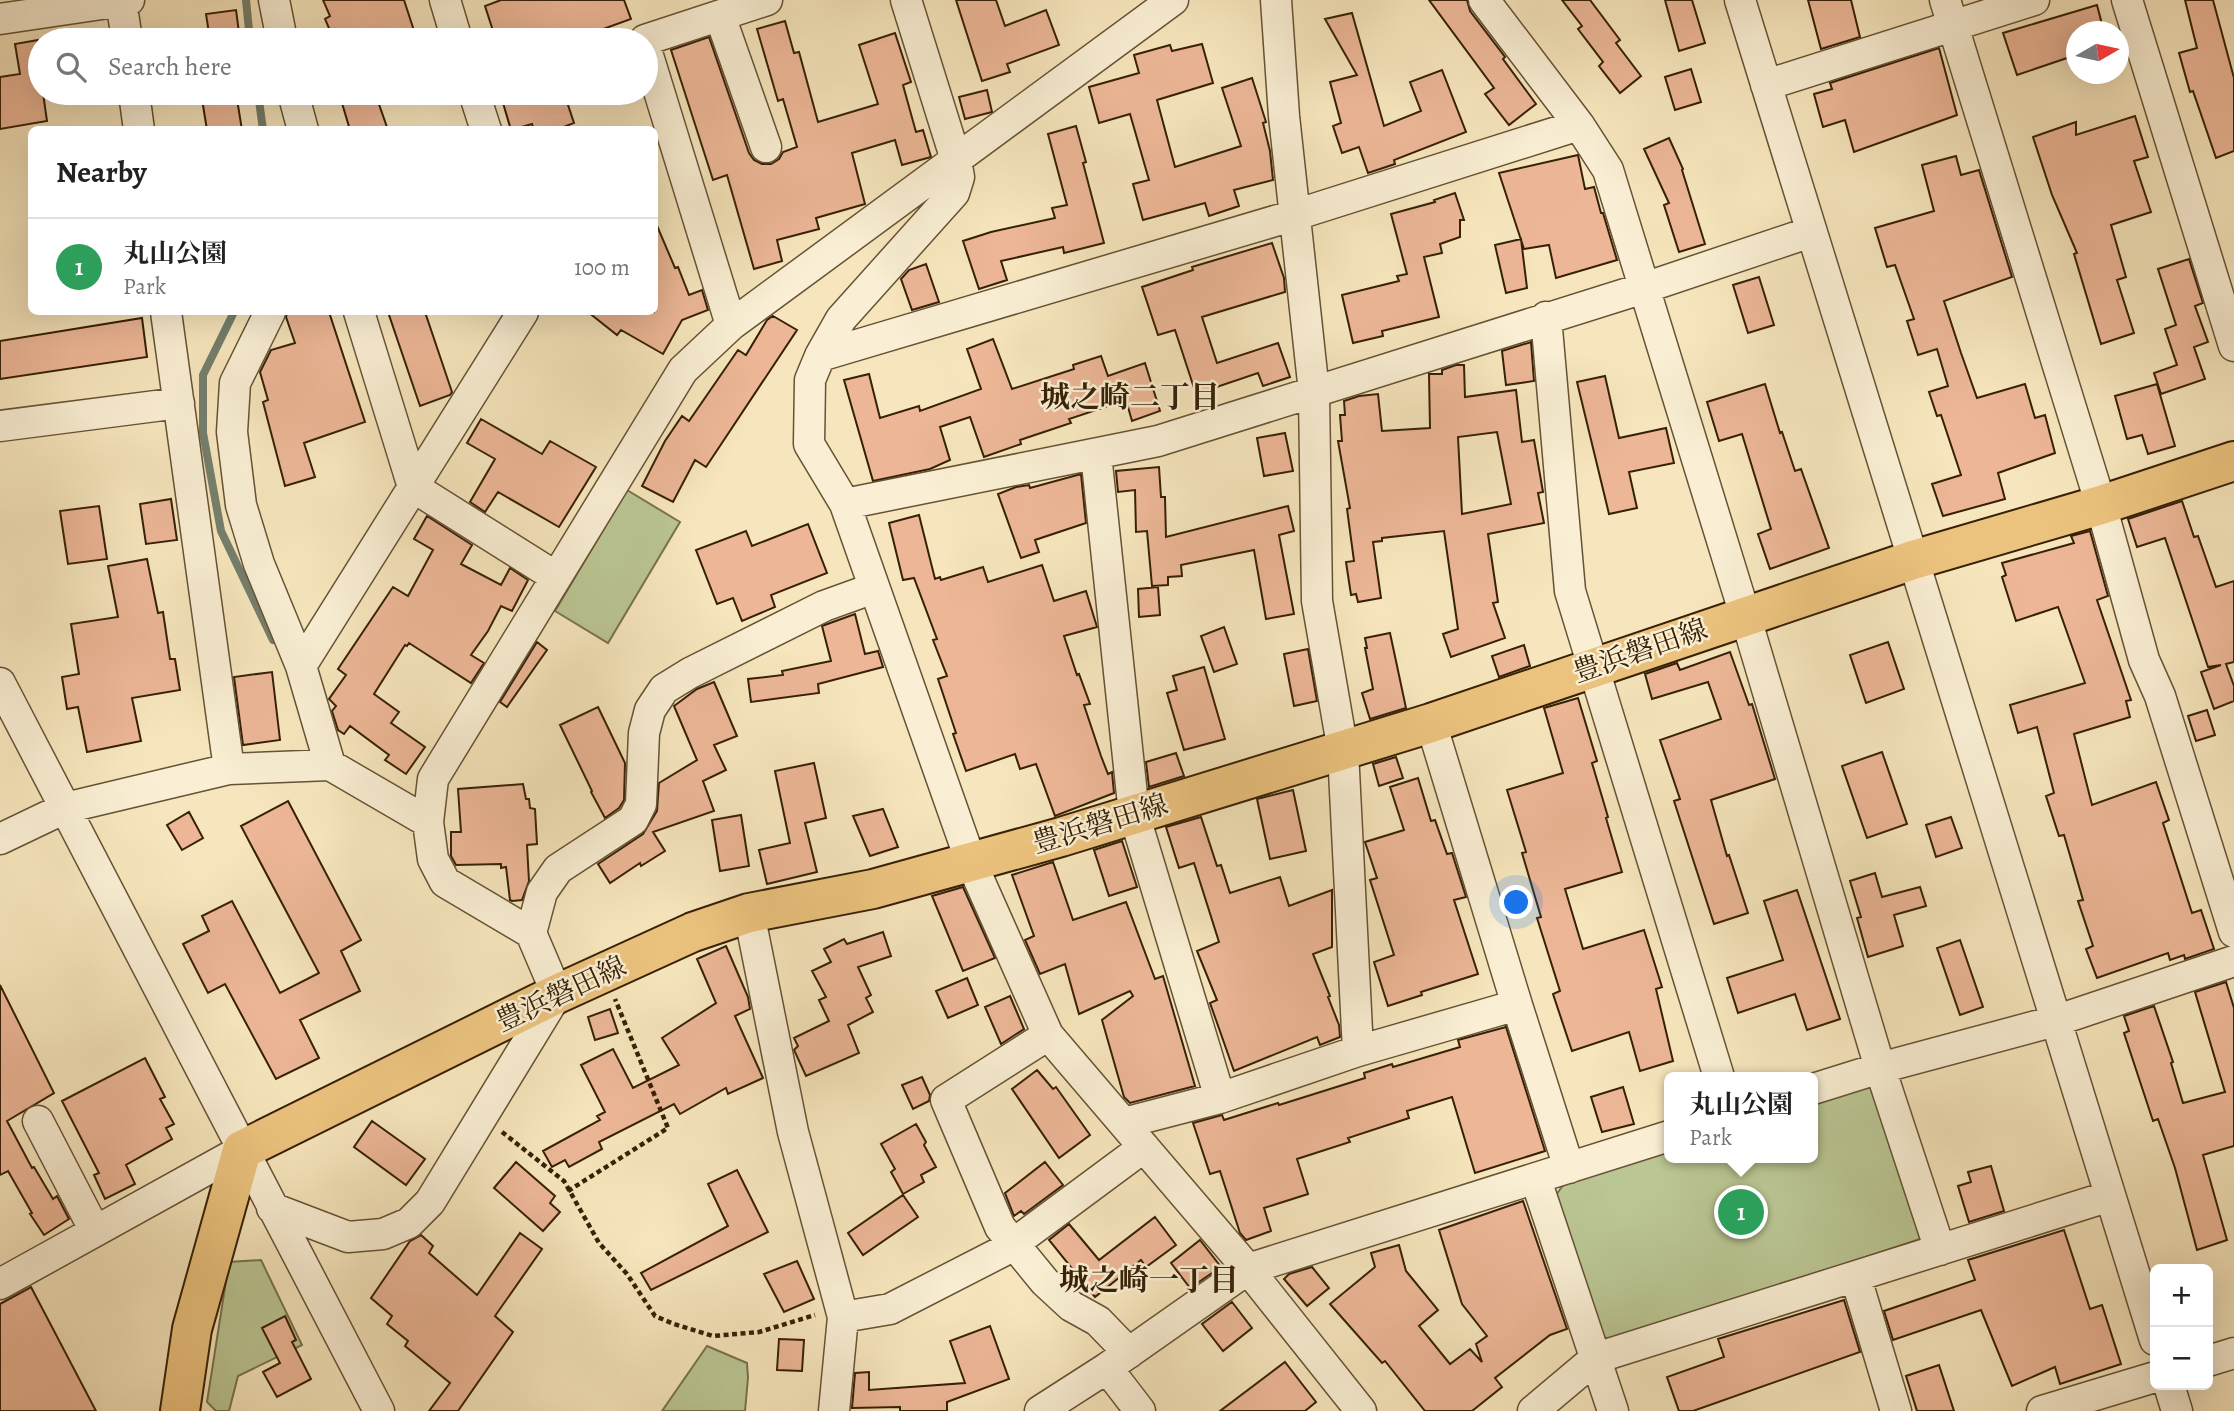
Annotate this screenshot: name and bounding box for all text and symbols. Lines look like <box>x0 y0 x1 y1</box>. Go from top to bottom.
north arrow <box>2066 21 2129 84</box>
search box <box>28 28 658 105</box>
icon: search <box>52 48 90 86</box>
text: Search here <box>108 49 232 84</box>
text: Nearby <box>56 152 147 192</box>
text: 丸山公園 <box>123 236 227 271</box>
text: 1 <box>75 252 83 283</box>
text: 100 m <box>574 252 630 283</box>
text: Park <box>123 271 166 302</box>
district label: 城之崎二丁目 <box>1040 377 1220 417</box>
street label: 豊浜磐田線 <box>1568 610 1712 692</box>
street label: 豊浜磐田線 <box>1027 785 1173 863</box>
your location <box>1499 885 1533 919</box>
street label: 豊浜磐田線 <box>490 947 632 1041</box>
popup <box>1664 1072 1818 1163</box>
text: 丸山公園 <box>1689 1087 1793 1122</box>
text: Park <box>1689 1122 1732 1153</box>
pin: 1 <box>1718 1186 1764 1238</box>
district label: 城之崎一丁目 <box>1059 1260 1239 1300</box>
map controls <box>2150 1264 2213 1390</box>
button: + <box>2150 1264 2213 1327</box>
button: − <box>2150 1327 2213 1390</box>

